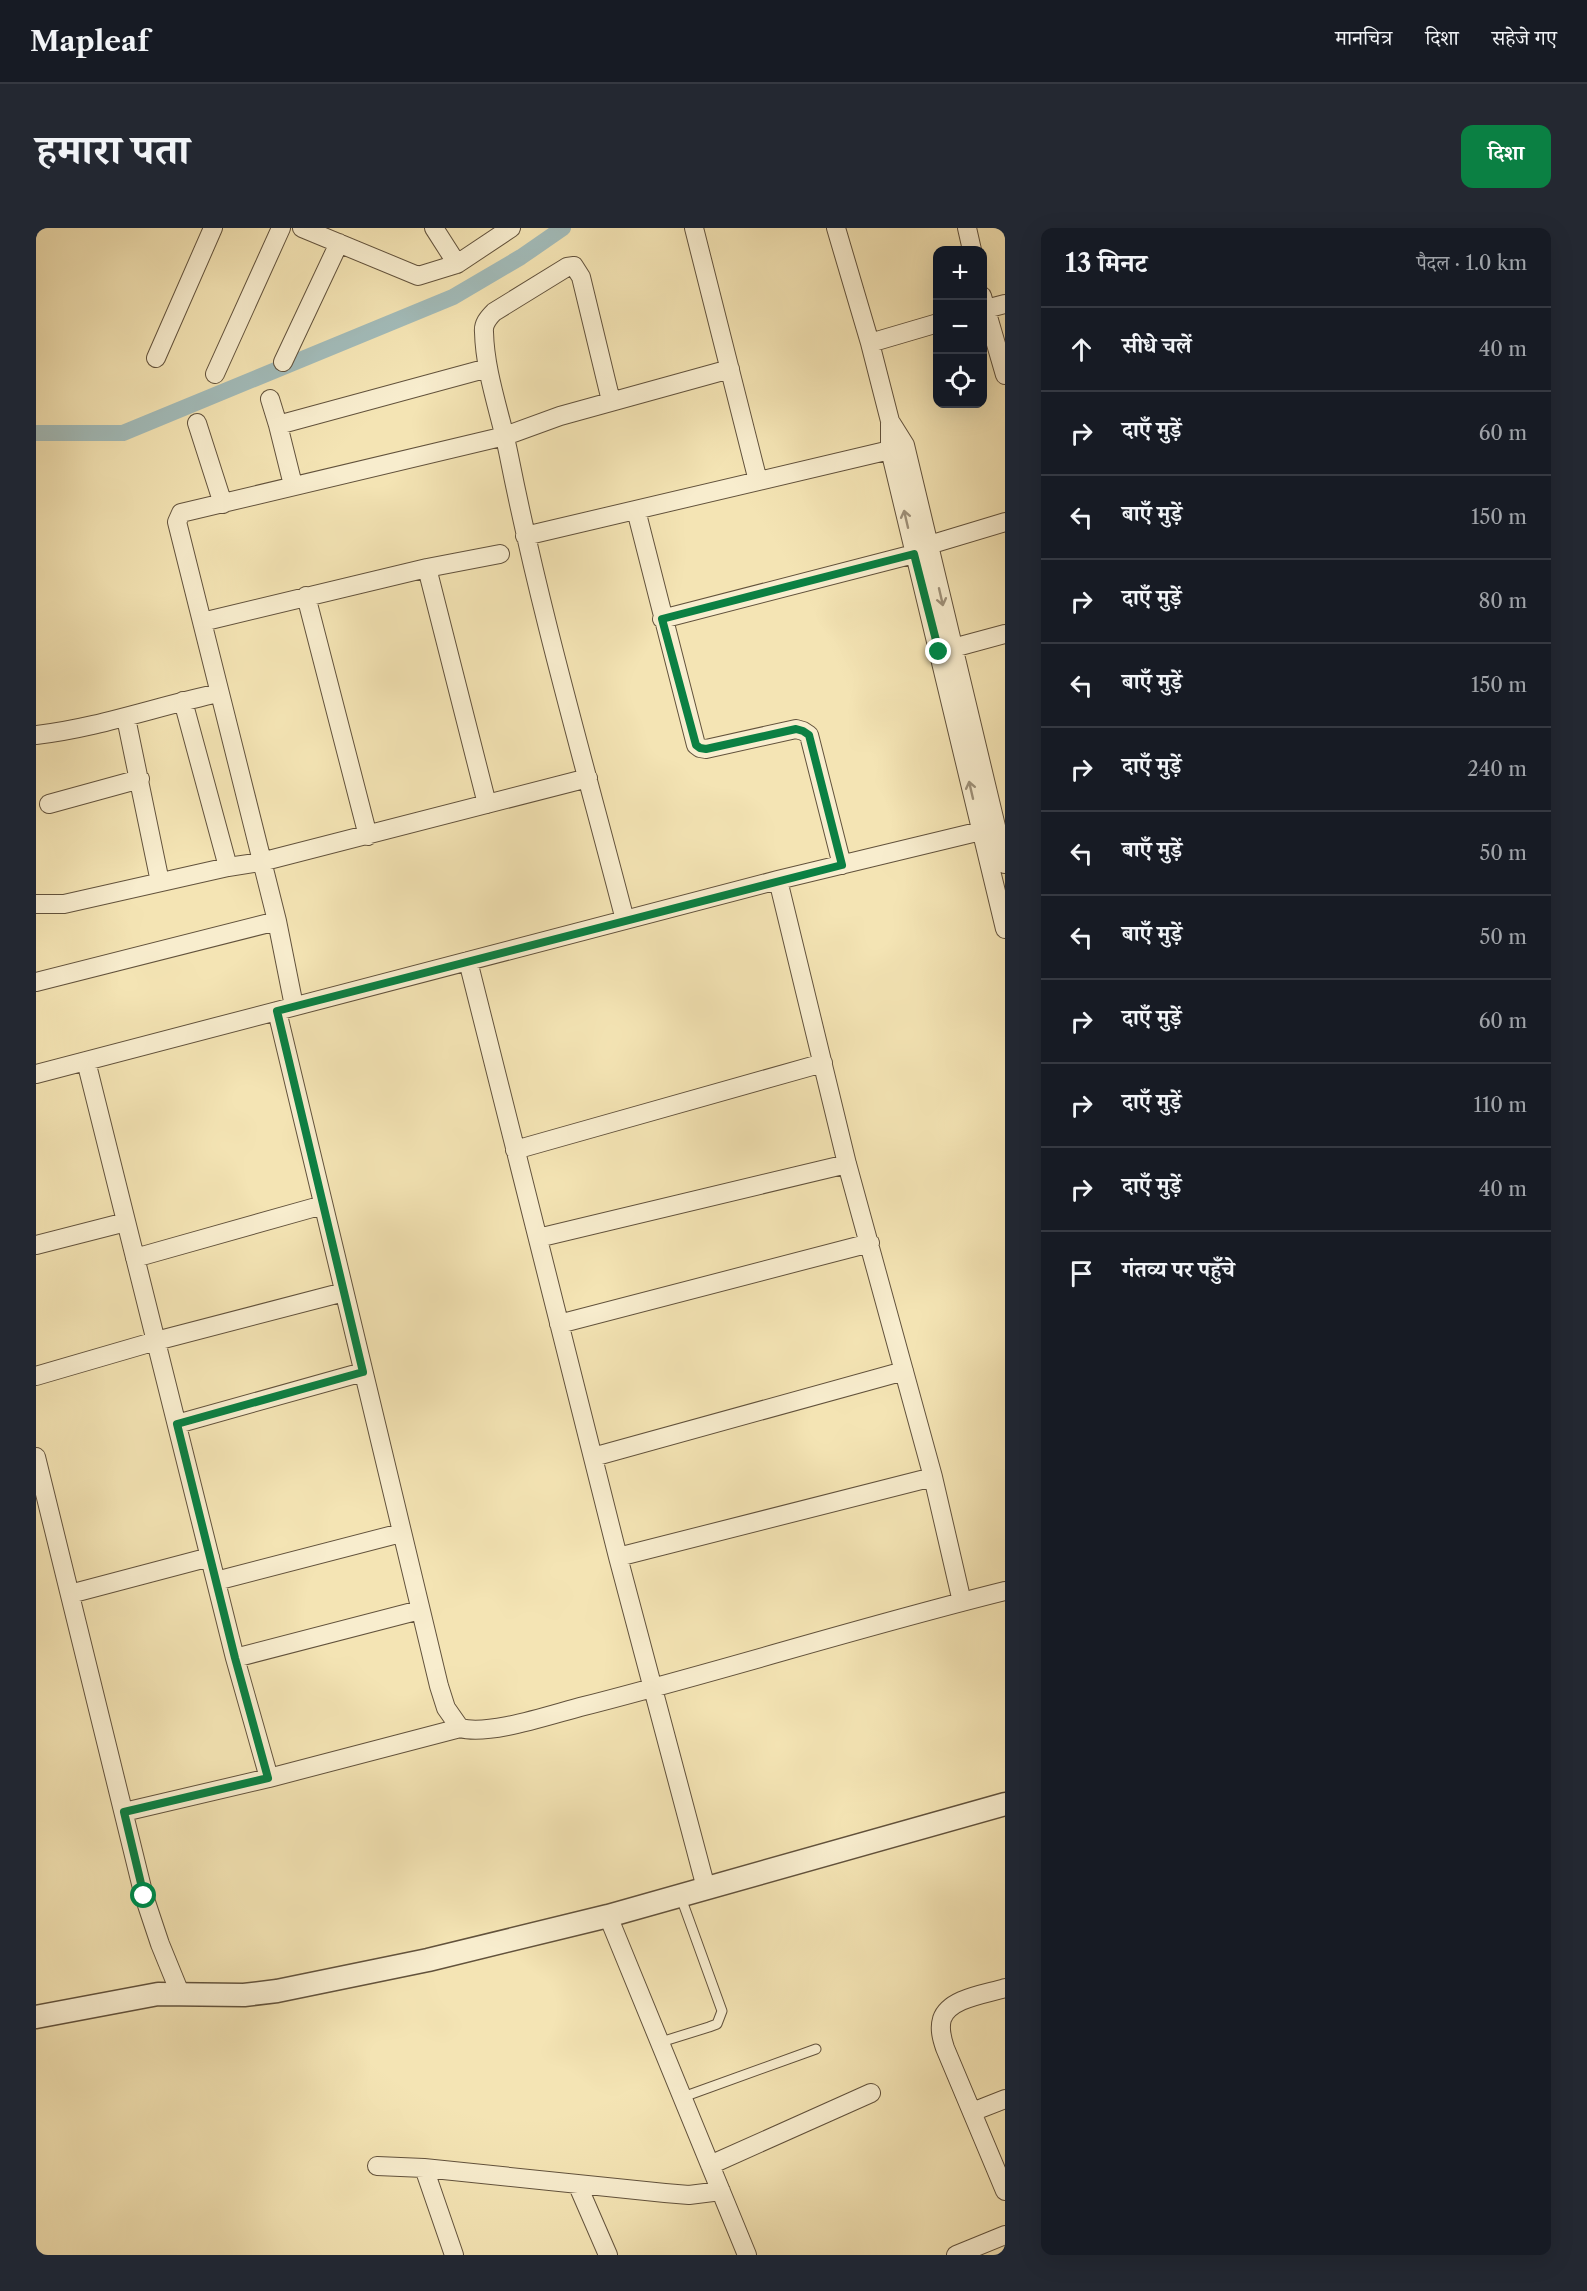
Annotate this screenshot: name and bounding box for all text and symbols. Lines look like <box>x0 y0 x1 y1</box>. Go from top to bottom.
text: Mapleaf <box>30 24 149 58</box>
text: मानचित्र <box>1335 25 1392 50</box>
text: दिशा <box>1425 25 1459 50</box>
text: सहेजे गए <box>1492 25 1557 50</box>
text: हमारा पता <box>36 123 189 175</box>
button: दिशा <box>1461 125 1551 188</box>
map controls <box>933 246 987 408</box>
button: + <box>933 246 987 300</box>
text: 13 मिनट <box>1065 247 1147 279</box>
text: पैदल · 1.0 km <box>1417 251 1527 275</box>
button: − <box>933 300 987 354</box>
text: सीधे चलें <box>1122 332 1191 359</box>
icon: ahead <box>1065 333 1098 366</box>
text: 40 m <box>1479 337 1527 361</box>
button: locate <box>933 354 987 408</box>
text: दाएँ मुड़ें <box>1122 416 1181 443</box>
icon: right <box>1065 417 1098 450</box>
text: 60 m <box>1479 421 1527 445</box>
text: बाएँ मुड़ें <box>1122 500 1182 527</box>
icon: left <box>1065 501 1098 534</box>
text: 150 m <box>1471 505 1527 529</box>
one-way arrow <box>899 510 911 529</box>
text: दाएँ मुड़ें <box>1122 584 1181 611</box>
icon: right <box>1065 585 1098 618</box>
one-way arrow <box>936 587 948 606</box>
text: 80 m <box>1479 589 1527 613</box>
route end <box>925 638 951 664</box>
text: बाएँ मुड़ें <box>1122 668 1182 695</box>
icon: left <box>1065 669 1098 702</box>
text: 150 m <box>1471 673 1527 697</box>
text: दाएँ मुड़ें <box>1122 752 1181 779</box>
icon: right <box>1065 753 1098 786</box>
text: 240 m <box>1467 757 1527 781</box>
one-way arrow <box>965 781 977 800</box>
text: बाएँ मुड़ें <box>1122 836 1182 863</box>
icon: left <box>1065 837 1098 870</box>
text: 50 m <box>1480 841 1527 865</box>
text: बाएँ मुड़ें <box>1122 920 1182 947</box>
icon: left <box>1065 921 1098 954</box>
text: 50 m <box>1480 925 1527 949</box>
text: दाएँ मुड़ें <box>1122 1004 1181 1031</box>
icon: right <box>1065 1005 1098 1038</box>
text: 60 m <box>1479 1009 1527 1033</box>
text: दाएँ मुड़ें <box>1122 1088 1181 1115</box>
icon: right <box>1065 1089 1098 1122</box>
text: 110 m <box>1474 1093 1527 1117</box>
text: दाएँ मुड़ें <box>1122 1172 1181 1199</box>
icon: right <box>1065 1173 1098 1206</box>
text: 40 m <box>1479 1177 1527 1201</box>
text: गंतव्य पर पहुँचे <box>1122 1256 1235 1283</box>
icon: arrive <box>1065 1257 1098 1290</box>
route start <box>130 1882 156 1908</box>

